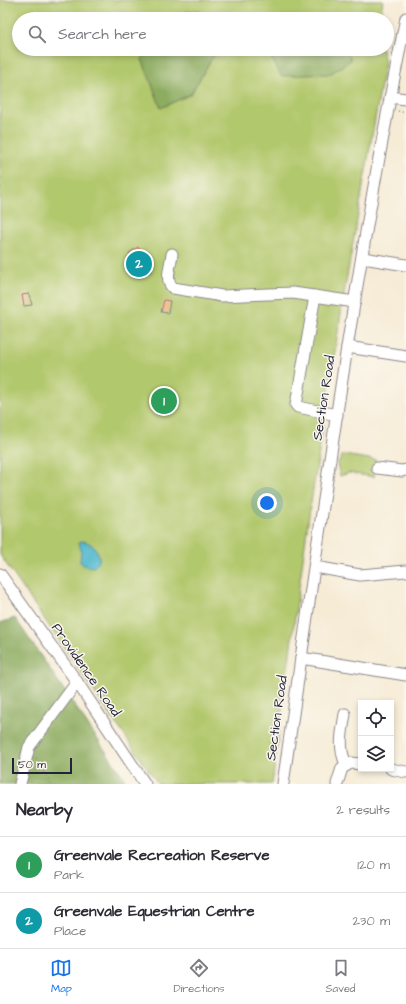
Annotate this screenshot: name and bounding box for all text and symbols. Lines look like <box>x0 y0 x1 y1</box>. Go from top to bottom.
search box <box>12 12 394 56</box>
icon: search <box>26 23 48 45</box>
text: Search here <box>58 24 147 45</box>
pin: 2 <box>126 249 152 279</box>
street label: Section Road <box>307 354 341 442</box>
pin: 1 <box>151 386 177 416</box>
your location <box>257 493 277 513</box>
street label: Providence Road <box>46 619 126 721</box>
street label: Section Road <box>261 674 293 762</box>
map controls <box>358 700 394 772</box>
button: locate <box>358 700 394 736</box>
button: layers <box>358 736 394 772</box>
scale bar <box>12 756 72 775</box>
text: 50 m <box>18 757 46 772</box>
text: Nearby <box>16 798 73 822</box>
text: 2 results <box>336 801 390 819</box>
text: Greenvale Recreation Reserve <box>54 845 270 866</box>
text: 1 <box>28 856 30 874</box>
text: 120 m <box>357 856 390 874</box>
text: Park <box>54 866 84 884</box>
text: Greenvale Equestrian Centre <box>54 901 255 922</box>
text: 2 <box>25 912 33 930</box>
text: 230 m <box>352 912 390 930</box>
text: Place <box>54 922 86 940</box>
tab: Map <box>50 957 72 996</box>
tab: Directions <box>173 957 225 996</box>
tab: Saved <box>326 957 356 996</box>

